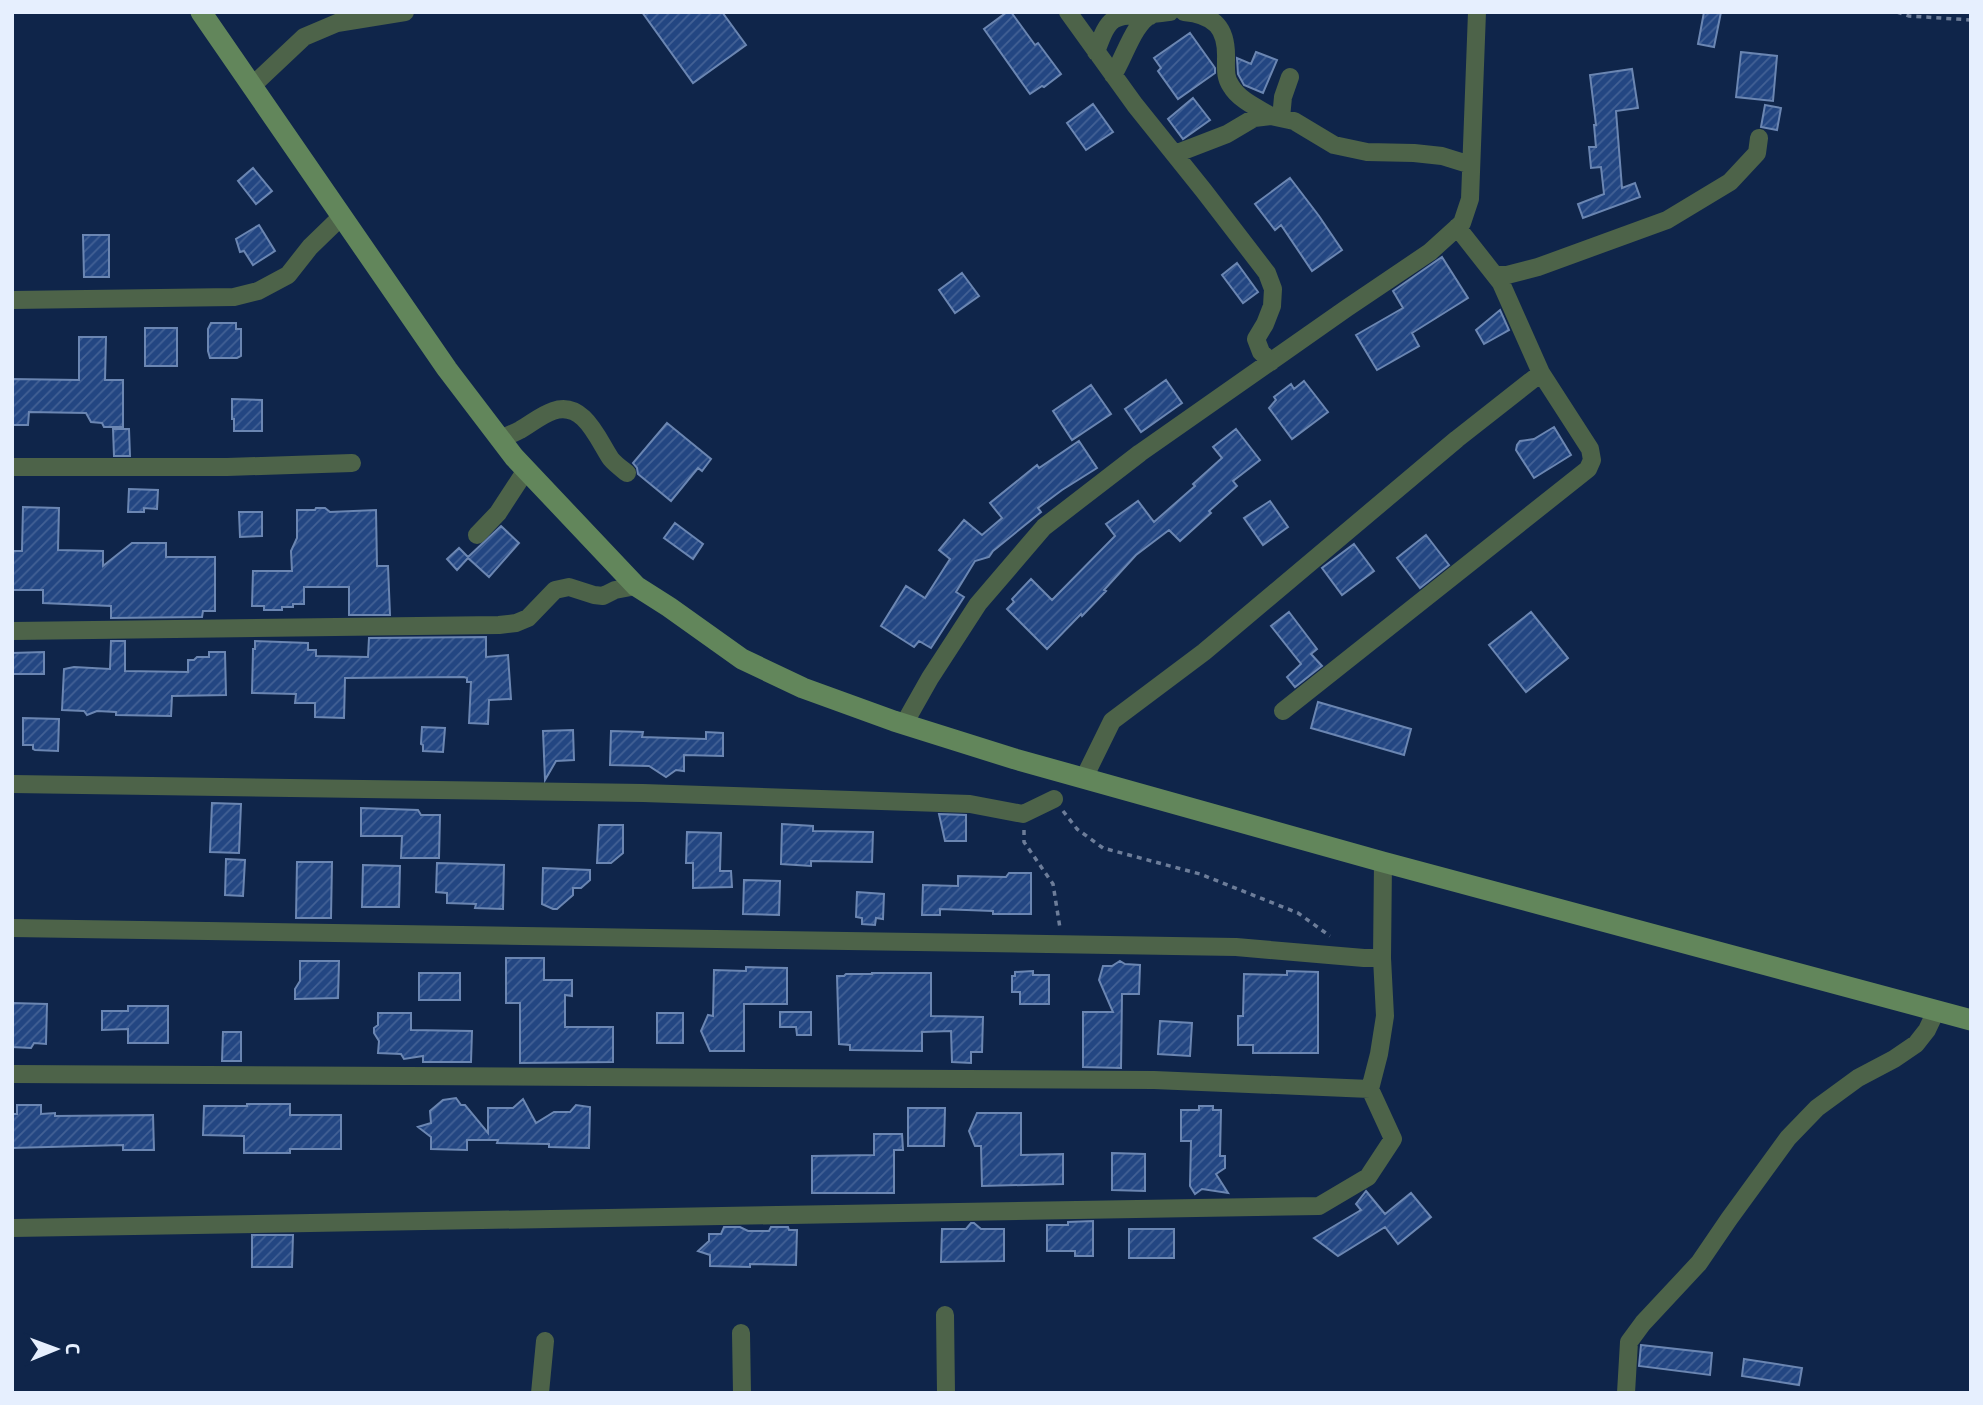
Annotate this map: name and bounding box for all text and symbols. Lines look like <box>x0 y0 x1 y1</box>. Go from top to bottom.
north arrow <box>21 1314 91 1384</box>
text: С <box>62 1343 85 1354</box>

